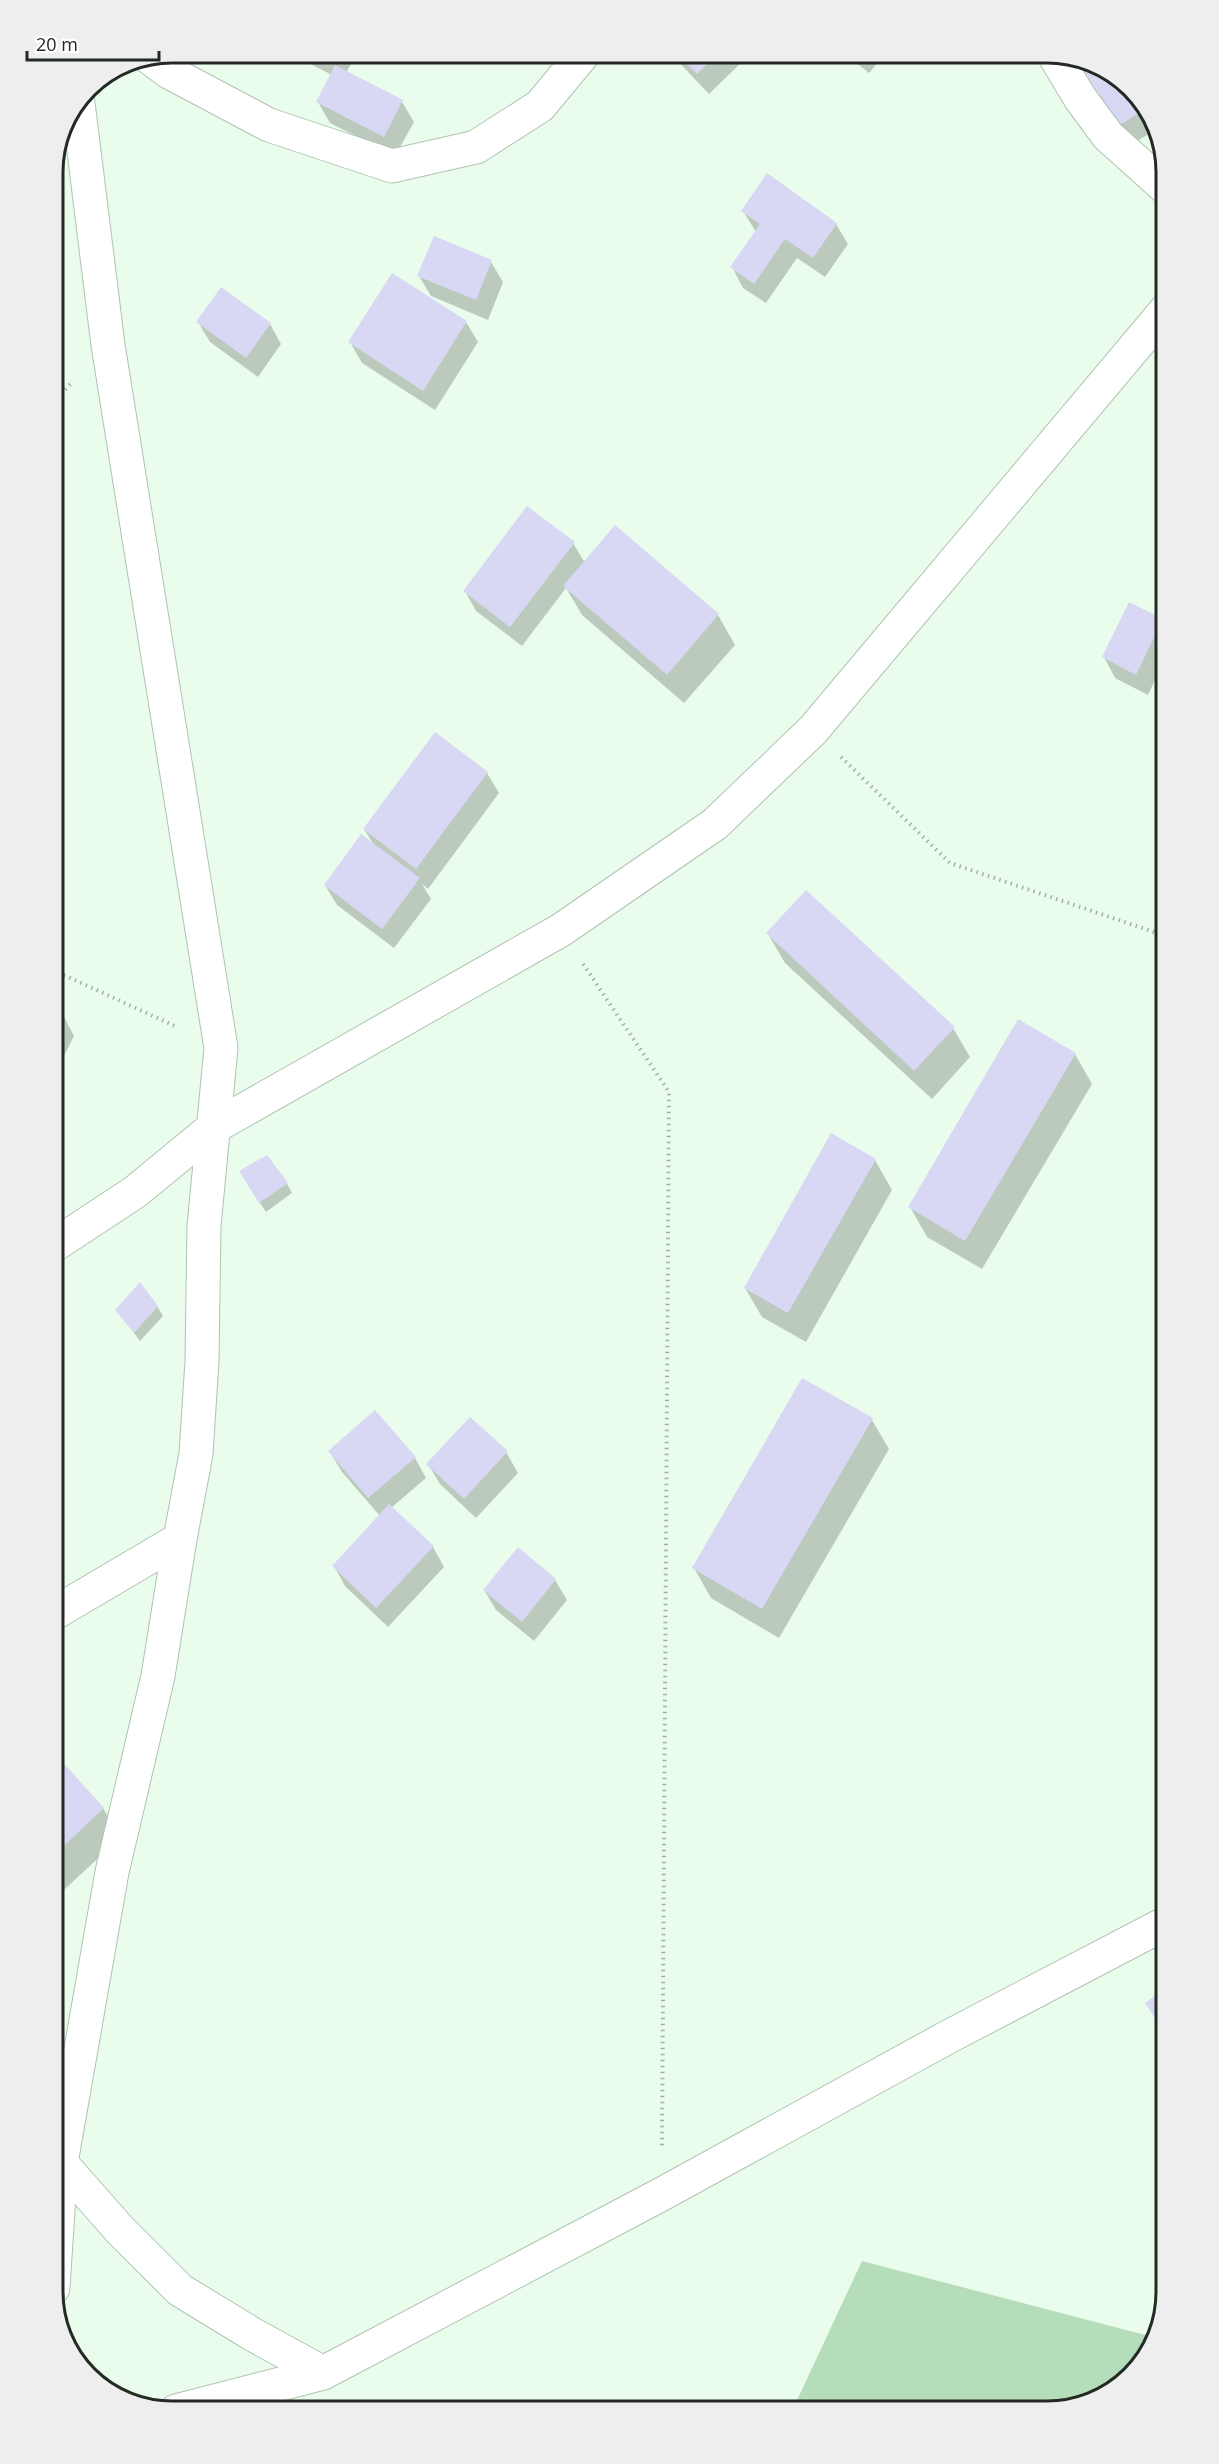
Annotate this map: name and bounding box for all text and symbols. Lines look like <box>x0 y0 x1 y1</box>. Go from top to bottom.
scale bar <box>27 24 159 62</box>
text: 20 m <box>36 32 78 56</box>

